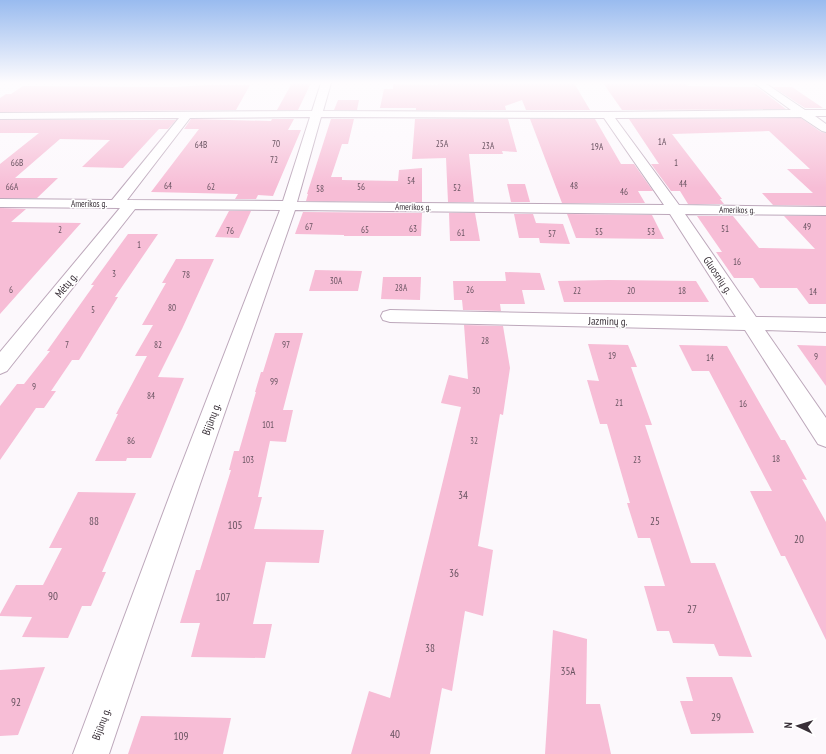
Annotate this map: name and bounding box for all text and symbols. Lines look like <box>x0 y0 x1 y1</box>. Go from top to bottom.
house number: 1A <box>658 136 667 147</box>
house number: 70 <box>272 138 280 149</box>
house number: 25A <box>436 138 449 149</box>
house number: 64B <box>195 139 207 150</box>
house number: 23A <box>482 140 495 151</box>
house number: 19A <box>591 141 604 152</box>
house number: 72 <box>270 154 278 165</box>
house number: 66B <box>11 157 23 168</box>
house number: 1 <box>674 157 678 168</box>
house number: 54 <box>407 175 415 186</box>
house number: 44 <box>679 178 687 189</box>
house number: 64 <box>164 180 172 191</box>
house number: 48 <box>570 180 578 191</box>
house number: 66A <box>6 181 19 192</box>
house number: 62 <box>207 181 215 192</box>
house number: 56 <box>357 181 365 192</box>
house number: 52 <box>453 182 461 193</box>
house number: 58 <box>316 183 324 194</box>
house number: 46 <box>620 186 628 197</box>
street label: Amerikos g. <box>71 198 107 209</box>
street label: Amerikos g. <box>395 201 431 212</box>
street label: Amerikos g. <box>719 204 755 215</box>
house number: 67 <box>305 221 313 232</box>
house number: 49 <box>803 221 811 232</box>
house number: 63 <box>409 223 417 234</box>
house number: 51 <box>721 223 729 234</box>
house number: 2 <box>58 224 62 235</box>
house number: 65 <box>361 224 369 235</box>
house number: 76 <box>226 225 234 236</box>
house number: 55 <box>595 226 603 237</box>
house number: 53 <box>647 226 655 237</box>
house number: 61 <box>457 227 465 238</box>
house number: 57 <box>548 228 556 239</box>
house number: 1 <box>137 239 141 250</box>
street label: Gluosnių g. <box>700 254 736 296</box>
house number: 16 <box>733 256 741 267</box>
house number: 3 <box>112 268 116 279</box>
house number: 78 <box>182 269 190 280</box>
street label: Mėtų g. <box>52 270 80 300</box>
house number: 30A <box>330 275 343 286</box>
house number: 28A <box>395 282 408 293</box>
house number: 6 <box>9 284 13 295</box>
house number: 26 <box>466 284 474 295</box>
house number: 22 <box>573 285 581 296</box>
house number: 20 <box>627 285 635 296</box>
house number: 18 <box>678 285 686 296</box>
house number: 14 <box>809 286 817 297</box>
house number: 80 <box>168 302 176 313</box>
house number: 5 <box>91 304 95 315</box>
street label: Jazminų g. <box>587 314 628 328</box>
house number: 28 <box>481 335 489 346</box>
house number: 7 <box>65 339 69 350</box>
house number: 82 <box>154 339 162 350</box>
house number: 97 <box>282 339 290 350</box>
house number: 19 <box>608 350 616 361</box>
house number: 9 <box>814 351 818 362</box>
house number: 14 <box>706 352 714 363</box>
house number: 99 <box>270 376 278 387</box>
house number: 9 <box>32 381 36 392</box>
house number: 30 <box>472 385 480 396</box>
house number: 84 <box>147 390 155 401</box>
house number: 21 <box>615 397 623 408</box>
house number: 16 <box>739 398 747 409</box>
street label: Bijūnų g. <box>199 401 223 437</box>
house number: 101 <box>262 419 274 430</box>
house number: 86 <box>127 435 135 446</box>
house number: 32 <box>470 435 478 446</box>
house number: 18 <box>772 453 780 464</box>
house number: 103 <box>242 454 254 465</box>
house number: 23 <box>633 454 641 465</box>
house number: 34 <box>458 488 468 502</box>
house number: 88 <box>89 514 99 528</box>
house number: 25 <box>650 514 660 528</box>
house number: 105 <box>228 518 242 532</box>
house number: 20 <box>794 532 804 546</box>
house number: 36 <box>449 566 459 580</box>
house number: 90 <box>48 589 58 603</box>
house number: 107 <box>216 590 230 604</box>
house number: 27 <box>687 602 697 616</box>
house number: 38 <box>425 641 435 655</box>
house number: 35A <box>560 664 576 678</box>
house number: 92 <box>11 695 21 709</box>
street label: Bijūnų g. <box>89 706 113 742</box>
north arrow <box>778 706 818 746</box>
house number: 29 <box>711 710 721 724</box>
text: N <box>781 722 795 729</box>
house number: 40 <box>390 727 400 741</box>
house number: 109 <box>174 729 188 743</box>

